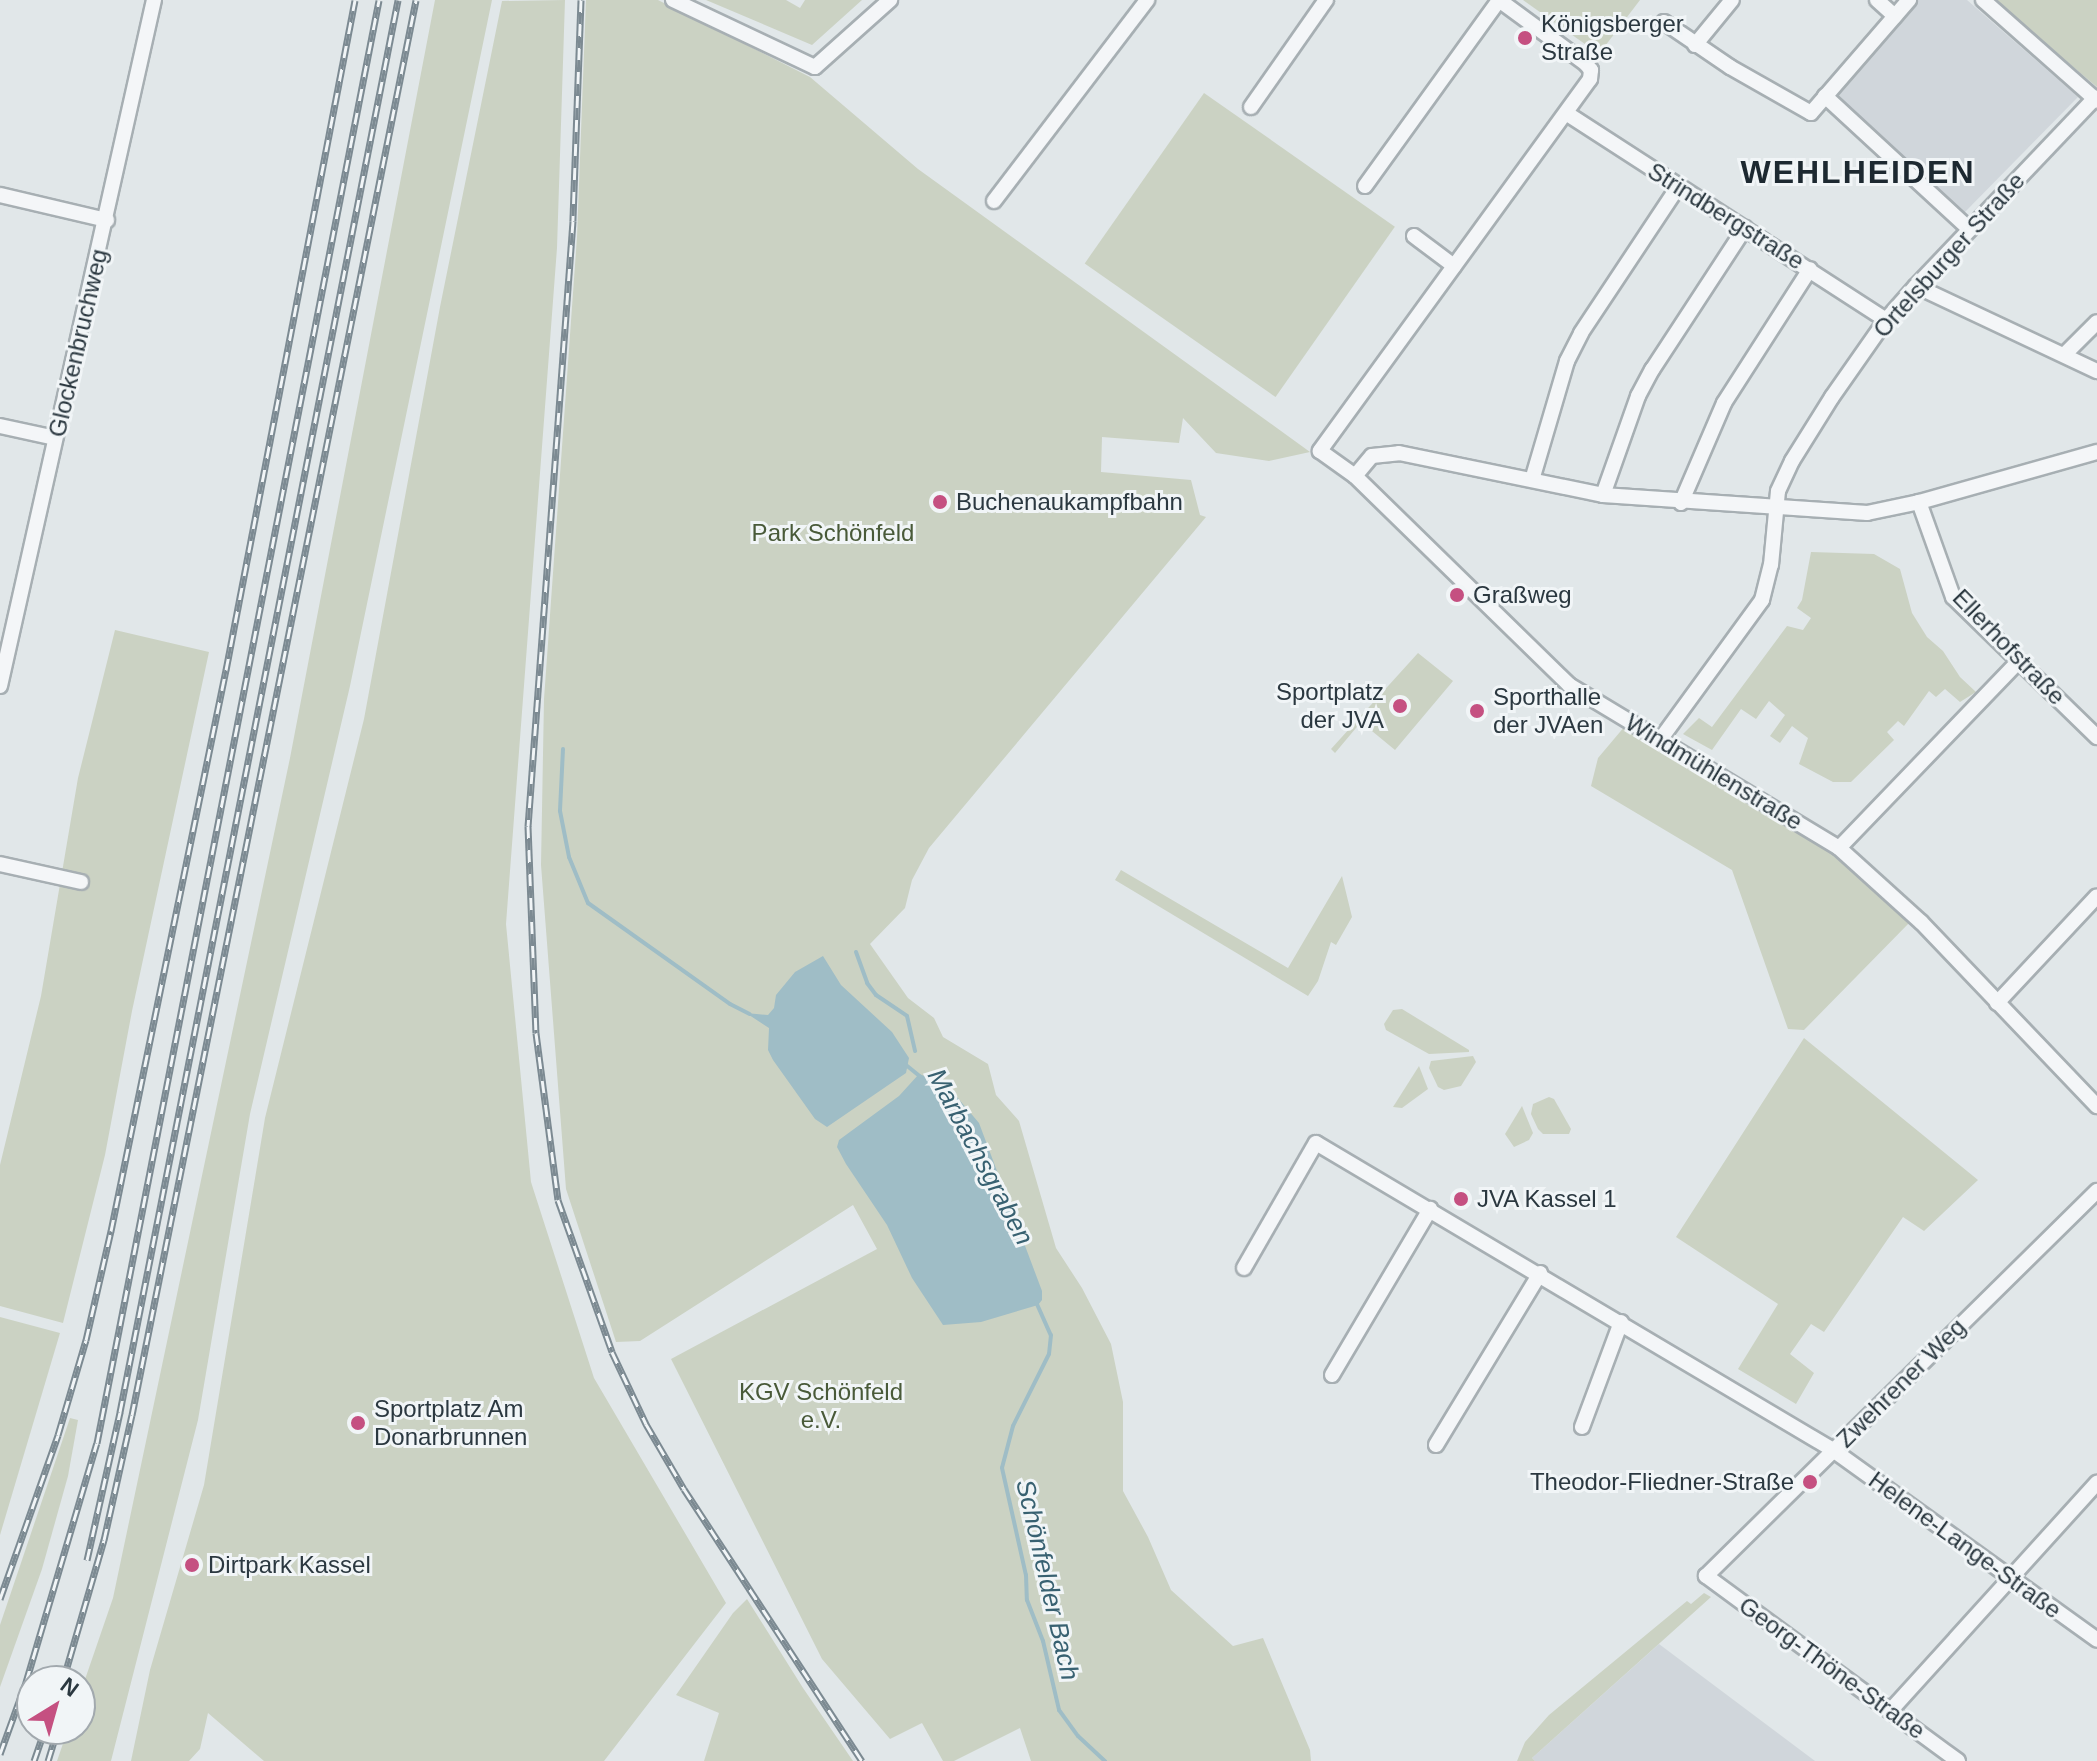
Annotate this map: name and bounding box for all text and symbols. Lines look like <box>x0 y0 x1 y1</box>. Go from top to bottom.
place label: Königsberger Straße <box>1541 10 1684 66</box>
marker: Königsberger Straße <box>1516 29 1534 47</box>
district label: WEHLHEIDEN <box>1740 153 1976 191</box>
street label: Strindbergstraße <box>1643 156 1809 276</box>
street label: Ortelsburger Straße <box>1867 167 2031 343</box>
street label: Glockenbruchweg <box>42 246 114 440</box>
place label: Buchenaukampfbahn <box>956 488 1183 516</box>
marker: Buchenaukampfbahn <box>931 493 949 511</box>
park label: Park Schönfeld <box>752 519 914 547</box>
place label: Graßweg <box>1473 581 1572 609</box>
street label: Ellerhofstraße <box>1947 583 2071 711</box>
marker: Graßweg <box>1448 586 1466 604</box>
place label: Sportplatz der JVA <box>1276 678 1384 734</box>
place label: Sporthalle der JVAen <box>1493 683 1603 739</box>
marker: Sportplatz der JVA <box>1391 697 1409 715</box>
marker: Sporthalle der JVAen <box>1468 702 1486 720</box>
street label: Windmühlenstraße <box>1620 708 1808 836</box>
water label: Marbachsgraben <box>920 1064 1040 1250</box>
place label: JVA Kassel 1 <box>1477 1185 1618 1213</box>
marker: JVA Kassel 1 <box>1452 1190 1470 1208</box>
street label: Zwehrener Weg <box>1831 1313 1971 1453</box>
park label: KGV Schönfeld e.V. <box>739 1378 903 1434</box>
place label: Sportplatz Am Donarbrunnen <box>374 1395 527 1451</box>
marker: Sportplatz Am Donarbrunnen <box>349 1414 367 1432</box>
street label: Helene-Lange-Straße <box>1863 1466 2067 1624</box>
place label: Theodor-Fliedner-Straße <box>1530 1468 1794 1496</box>
marker: Theodor-Fliedner-Straße <box>1801 1473 1819 1491</box>
water label: Schönfelder Bach <box>1009 1476 1085 1684</box>
place label: Dirtpark Kassel <box>208 1551 371 1579</box>
marker: Dirtpark Kassel <box>183 1556 201 1574</box>
street label: Georg-Thöne-Straße <box>1733 1591 1931 1745</box>
north arrow <box>16 1665 96 1745</box>
text: N <box>56 1672 83 1702</box>

